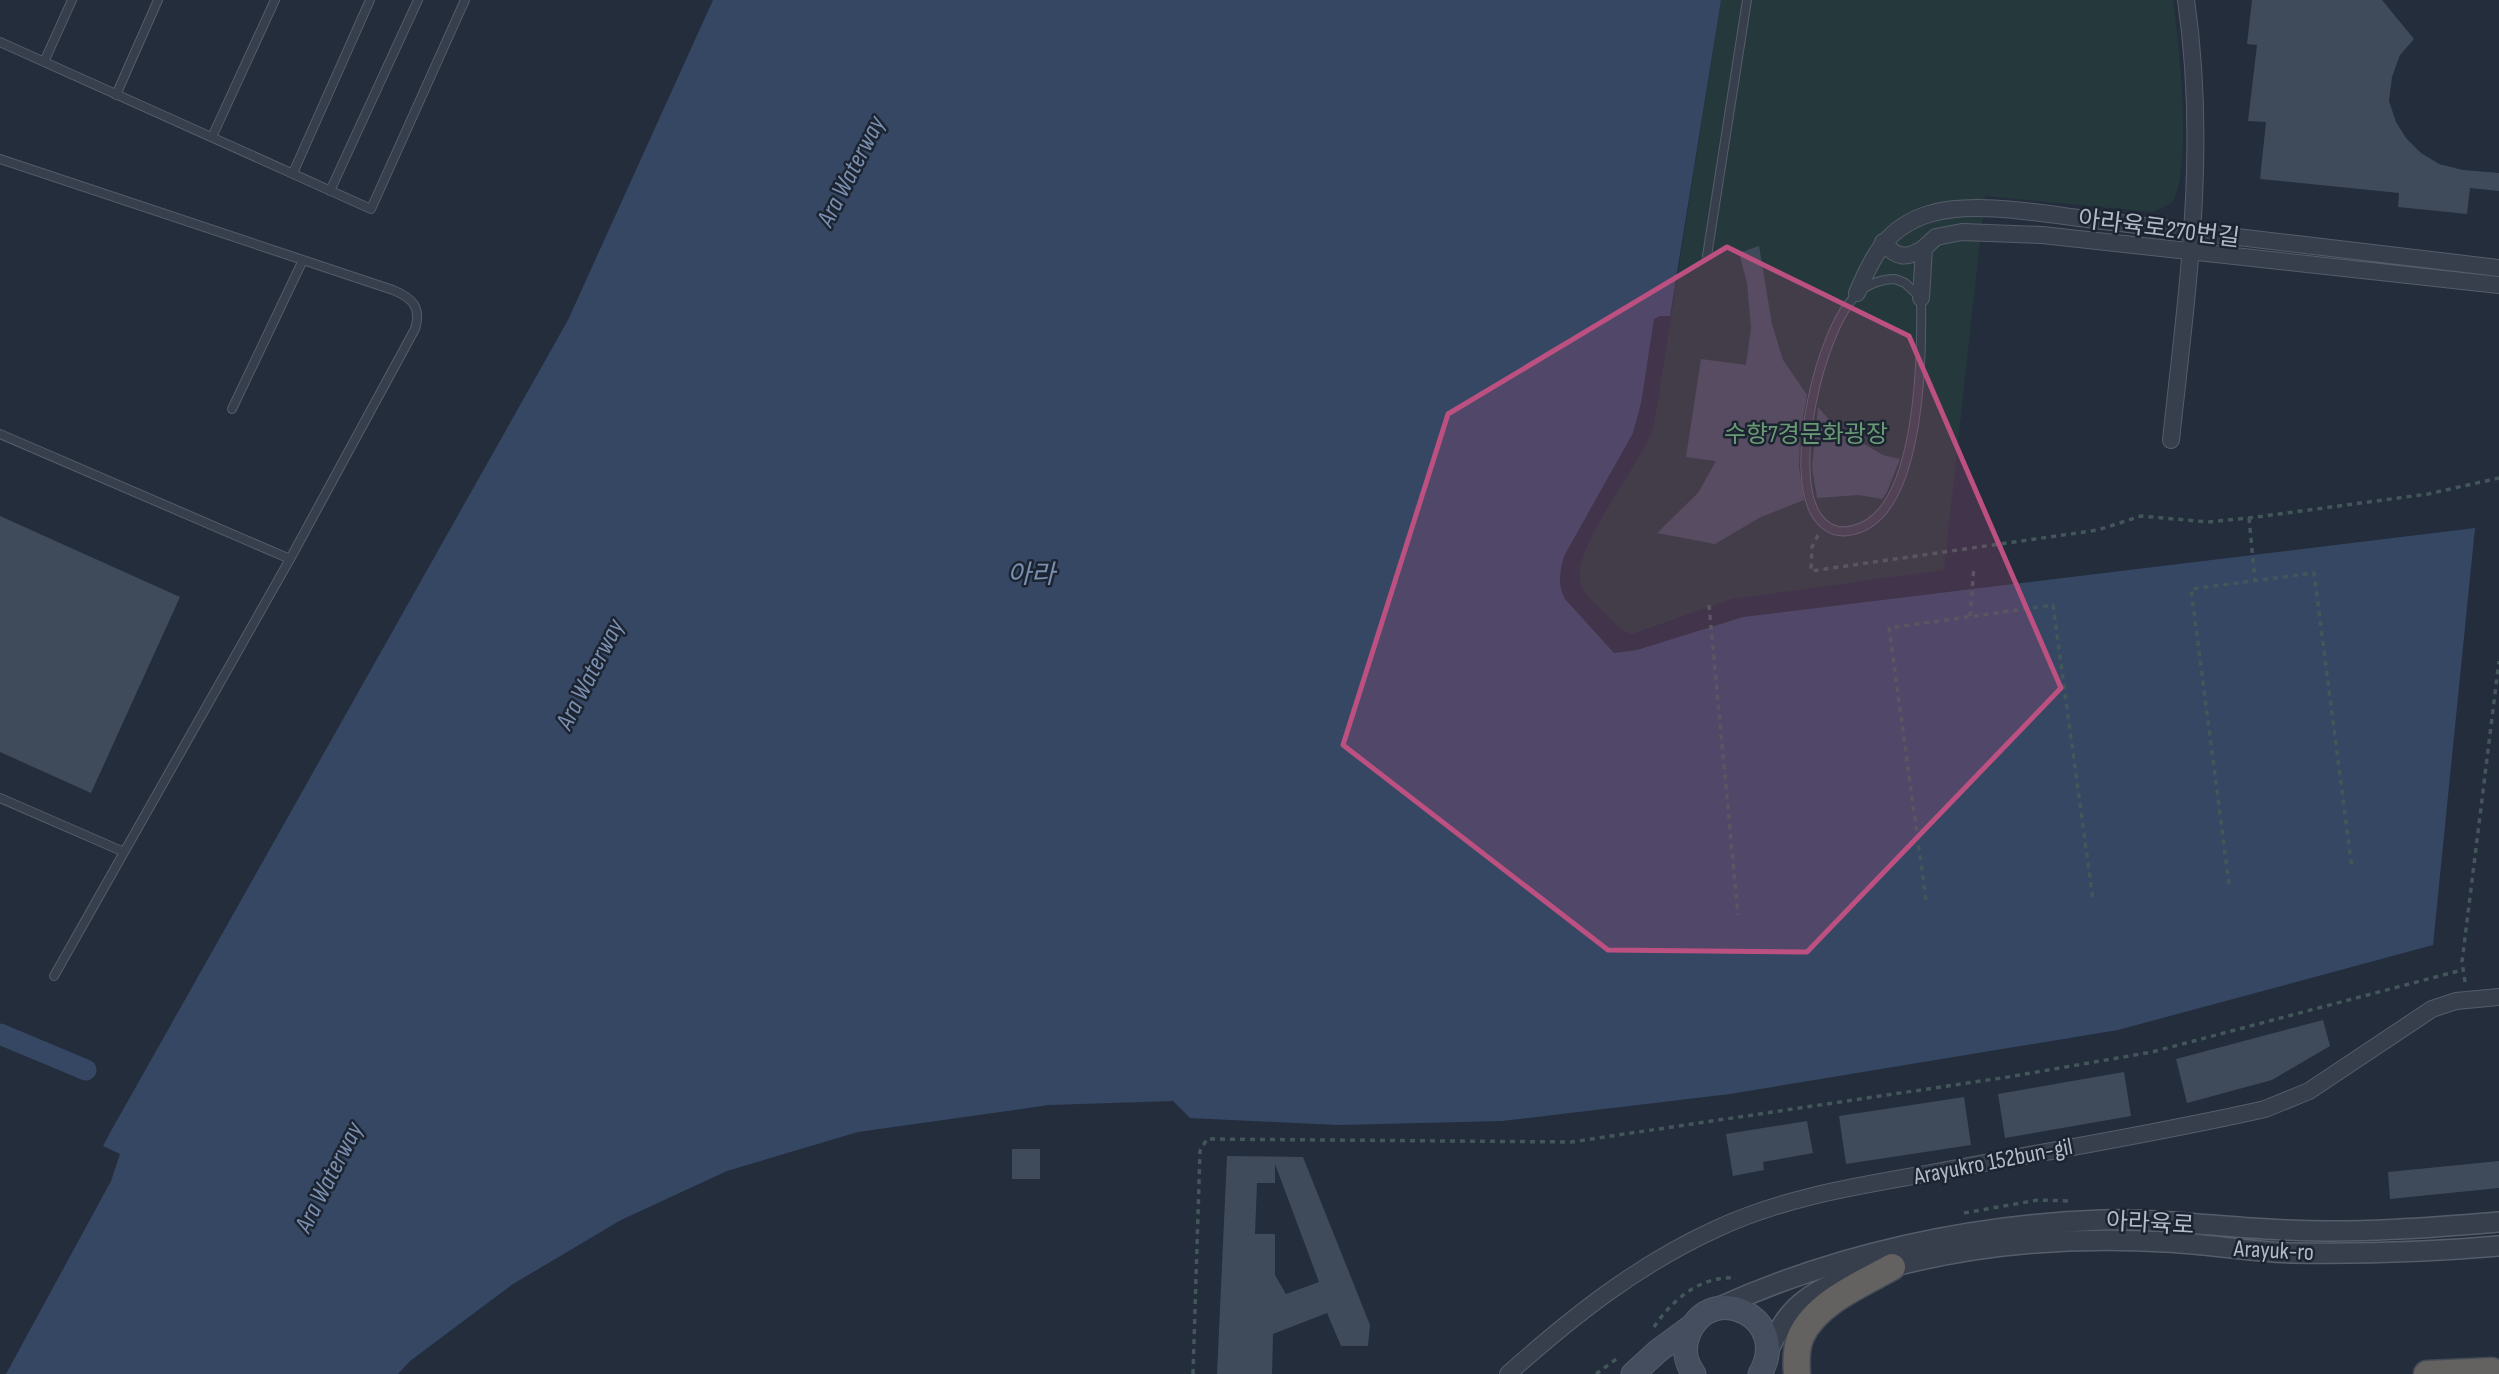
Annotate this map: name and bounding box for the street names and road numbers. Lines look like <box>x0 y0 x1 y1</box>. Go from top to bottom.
street label: 아라육로270번길 <box>2076 204 2241 253</box>
street label: Arayukro 152bun-gil <box>1910 1132 2075 1191</box>
street label: 아라육로 <box>2105 1207 2195 1240</box>
street label: Arayuk-ro <box>2232 1234 2315 1267</box>

